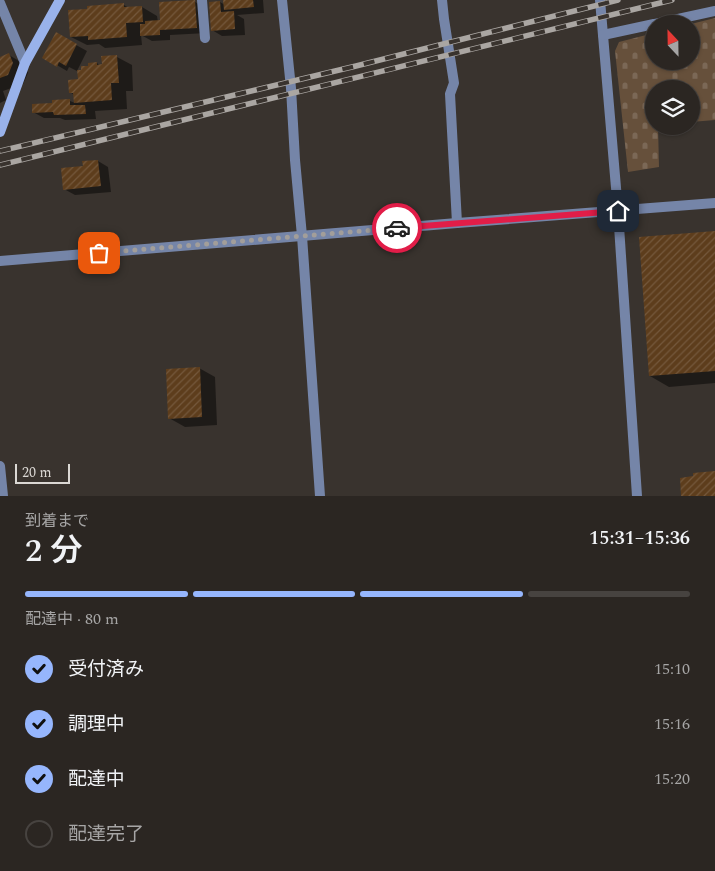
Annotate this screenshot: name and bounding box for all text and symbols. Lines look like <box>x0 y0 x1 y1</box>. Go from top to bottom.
north arrow <box>645 15 700 70</box>
map controls <box>645 15 700 135</box>
button: layers <box>645 80 700 135</box>
pin <box>597 190 639 232</box>
icon: home <box>604 197 632 225</box>
courier <box>372 203 422 253</box>
icon: car <box>383 214 411 242</box>
pin <box>78 232 120 274</box>
icon: bag <box>85 239 113 267</box>
scale bar <box>15 461 70 484</box>
text: 20 m <box>22 462 52 483</box>
text: 到着まで <box>25 509 89 533</box>
text: 15:31–15:36 <box>589 524 690 553</box>
text: 2 分 <box>25 527 82 576</box>
text: 配達中 · 80 m <box>25 607 119 631</box>
icon: check <box>25 655 53 683</box>
text: 受付済み <box>68 655 144 684</box>
text: 15:10 <box>654 657 690 681</box>
icon: check <box>25 710 53 738</box>
text: 調理中 <box>68 710 125 739</box>
text: 15:16 <box>654 712 690 736</box>
icon: check <box>25 765 53 793</box>
text: 配達中 <box>68 765 125 794</box>
text: 15:20 <box>654 767 690 791</box>
text: 配達完了 <box>68 820 144 849</box>

